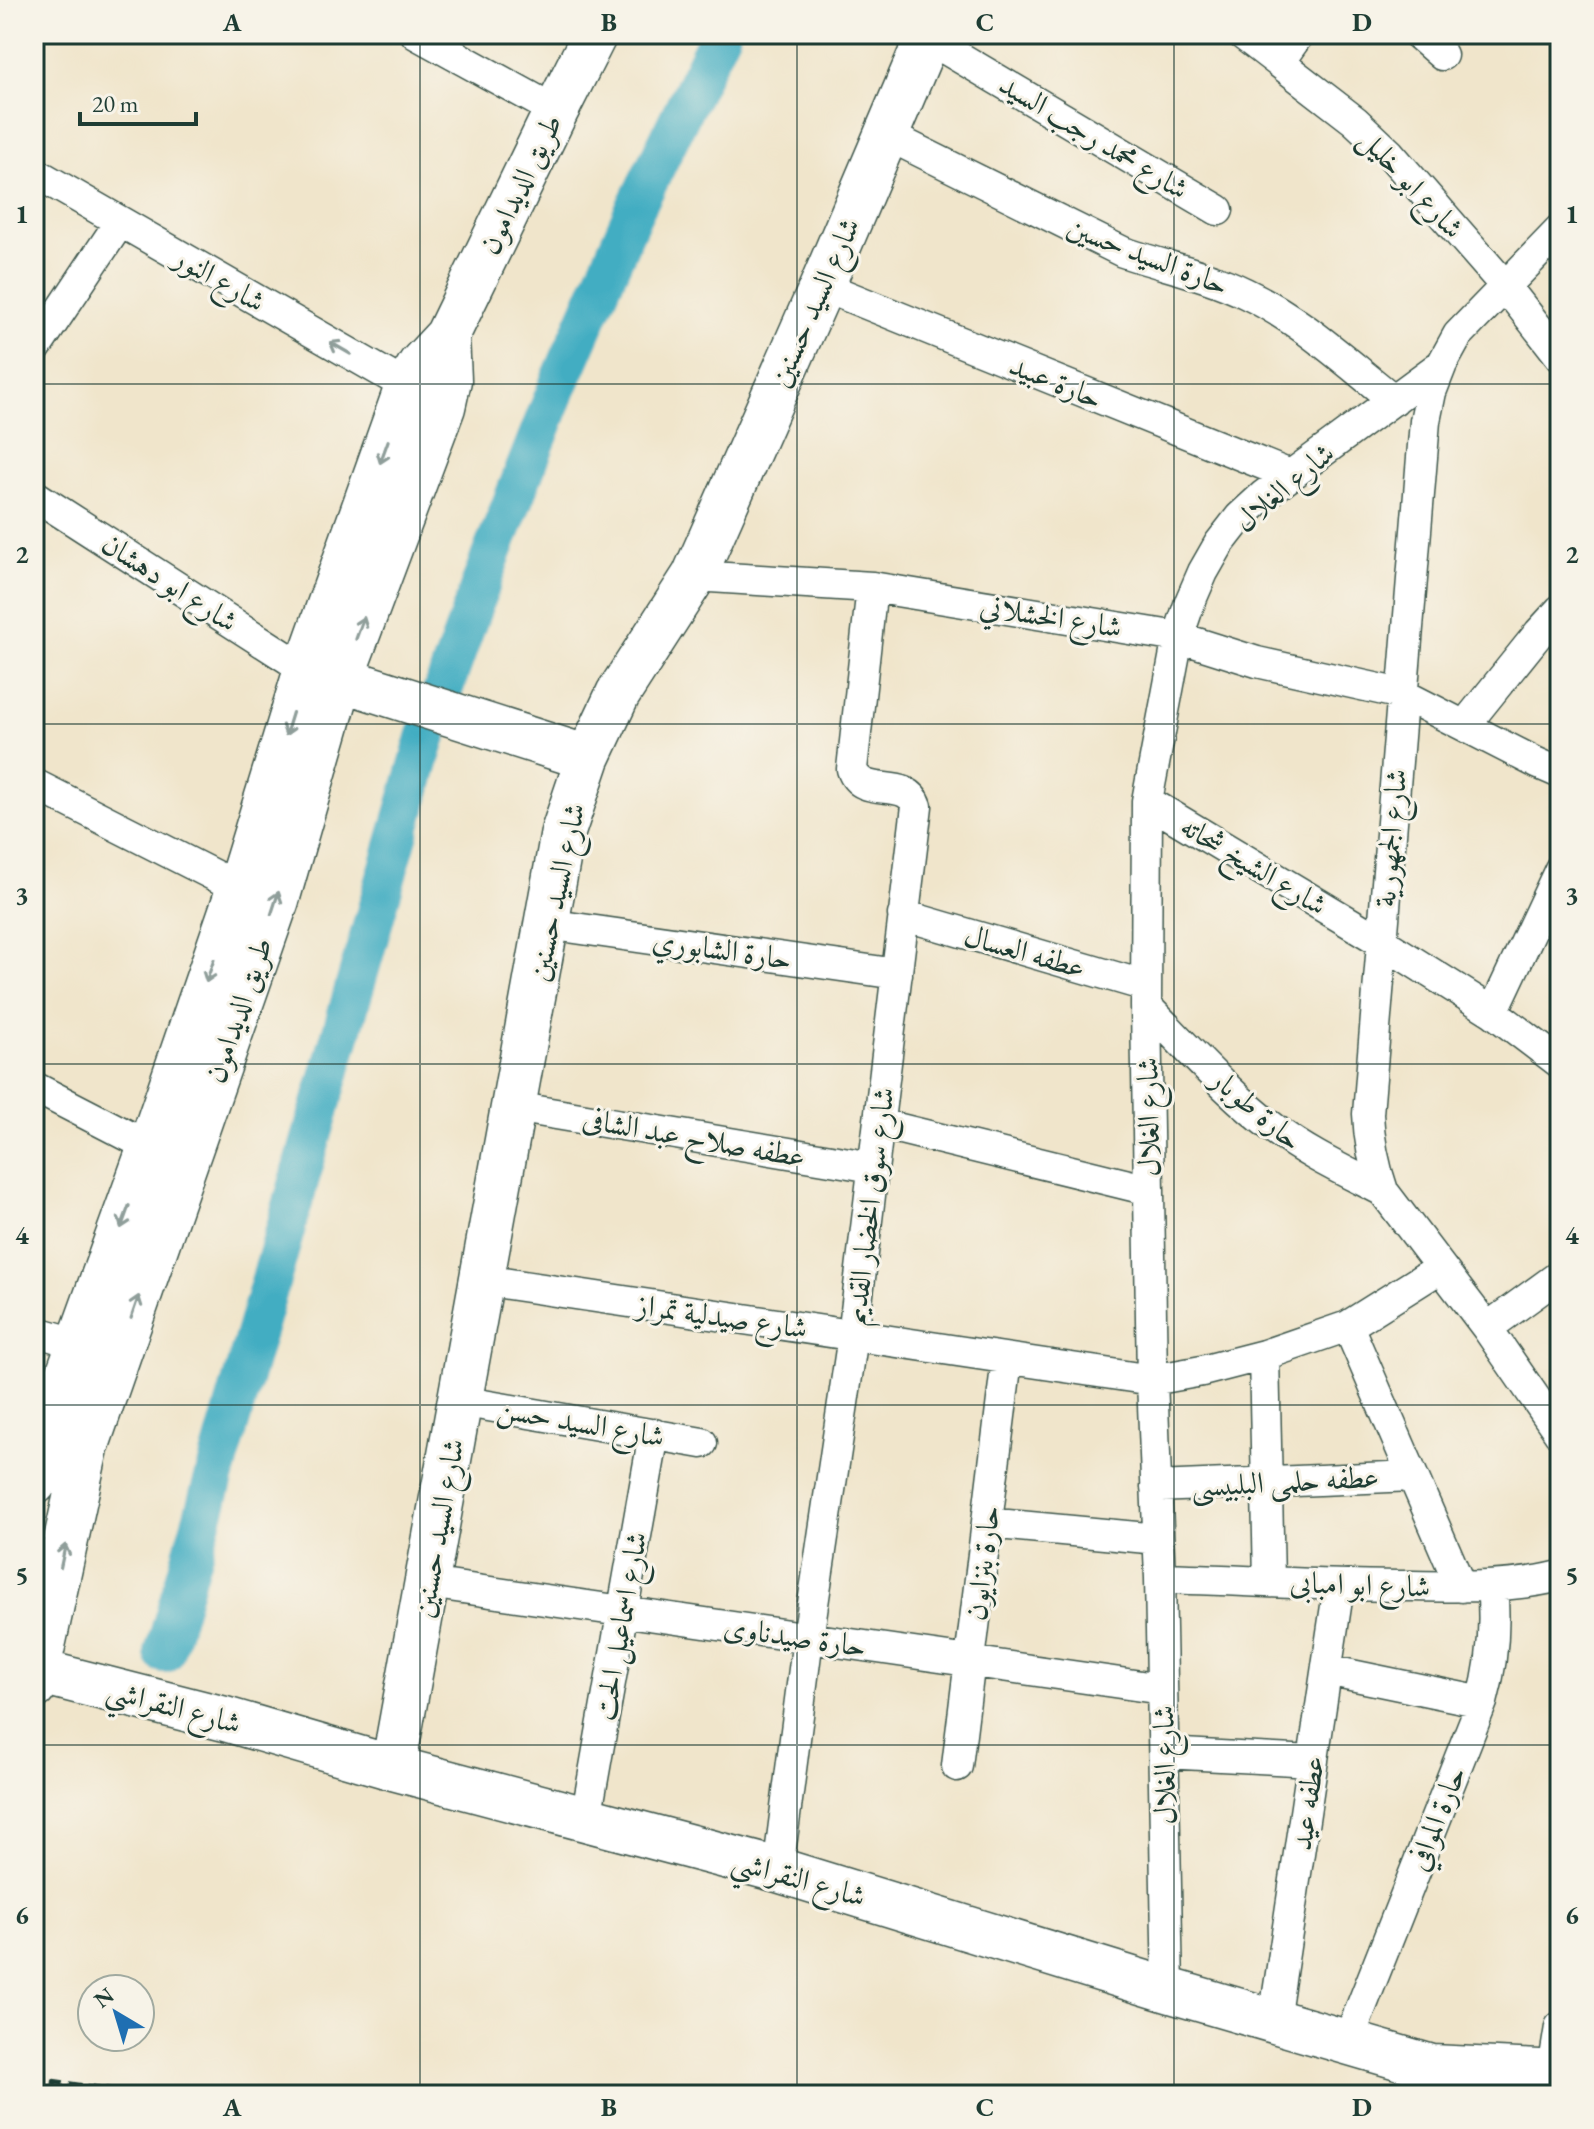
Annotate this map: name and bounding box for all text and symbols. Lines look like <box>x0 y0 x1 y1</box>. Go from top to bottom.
text: A <box>222 5 242 39</box>
text: B <box>601 5 617 39</box>
text: C <box>976 5 994 39</box>
text: D <box>1352 5 1372 39</box>
street label: شارع محمد رجب السيد <box>989 64 1196 213</box>
scale bar <box>80 76 196 126</box>
text: 20 m <box>92 88 139 119</box>
street label: طريق الديدامون <box>469 107 571 261</box>
street label: شارع ابو خليل <box>1347 119 1473 251</box>
text: 1 <box>15 197 29 231</box>
text: 1 <box>1565 197 1579 231</box>
street label: حارة السيد حسين <box>1062 206 1234 304</box>
street label: شارع السيد حسنين <box>759 211 874 395</box>
street label: شارع النور <box>162 236 273 326</box>
one-way arrow <box>328 340 352 355</box>
street label: حارة عبيد <box>1004 345 1108 417</box>
street label: شارع الغلال <box>1226 434 1346 545</box>
one-way arrow <box>376 439 390 463</box>
street label: شارع ابو دهشان <box>91 523 246 646</box>
text: 2 <box>15 537 29 571</box>
text: 2 <box>1565 537 1579 571</box>
street label: شارع الخشلاني <box>976 586 1125 652</box>
one-way arrow <box>354 615 369 640</box>
one-way arrow <box>281 710 296 736</box>
street label: شارع الجمهورية <box>1365 767 1421 909</box>
street label: شارع السيد حسنين <box>518 799 600 986</box>
street label: شارع الشيخ شحاته <box>1169 806 1334 931</box>
text: 3 <box>15 878 29 912</box>
text: 3 <box>1565 878 1579 912</box>
one-way arrow <box>269 890 284 915</box>
street label: عطفه العسال <box>960 915 1090 987</box>
street label: حارة الشابوري <box>649 920 794 983</box>
street label: طريق الديدامون <box>195 932 281 1088</box>
one-way arrow <box>202 958 217 983</box>
street label: شارع الغلال <box>1127 1057 1175 1177</box>
street label: حارة طوبار <box>1201 1057 1311 1159</box>
street label: شارع سوق الخضار القديم <box>835 1085 910 1328</box>
street label: عطفه صلاح عبد الشافى <box>578 1098 809 1183</box>
one-way arrow <box>117 1204 131 1229</box>
text: 4 <box>15 1218 29 1252</box>
text: 4 <box>1565 1218 1579 1252</box>
street label: شارع صيدلية تمراز <box>630 1284 810 1353</box>
one-way arrow <box>129 1295 144 1320</box>
street label: شارع السيد حسن <box>493 1388 668 1462</box>
street label: شارع السيد حسنين <box>403 1435 479 1622</box>
street label: عطفه حلمى البلبيسى <box>1190 1457 1380 1507</box>
street label: حارة بنزايون <box>956 1503 1008 1623</box>
street label: شارع اسماعيل الحت <box>584 1528 662 1725</box>
one-way arrow <box>56 1544 71 1570</box>
text: 5 <box>15 1558 29 1592</box>
text: 5 <box>1565 1558 1579 1592</box>
street label: شارع ابو امبابى <box>1289 1562 1431 1612</box>
street label: حارة صيدناوى <box>721 1607 869 1665</box>
street label: شارع النقراشي <box>100 1669 245 1751</box>
street label: شارع الغلال <box>1143 1705 1191 1825</box>
street label: عطفه عيد <box>1281 1753 1333 1853</box>
street label: حارة الموافي <box>1397 1760 1479 1878</box>
street label: شارع النقراشي <box>725 1840 870 1924</box>
text: 6 <box>15 1898 29 1932</box>
text: 6 <box>1565 1898 1579 1932</box>
north arrow <box>76 1973 156 2053</box>
text: N <box>88 1981 120 2015</box>
text: A <box>222 2090 242 2124</box>
text: B <box>601 2090 617 2124</box>
text: C <box>976 2090 994 2124</box>
text: D <box>1352 2090 1372 2124</box>

